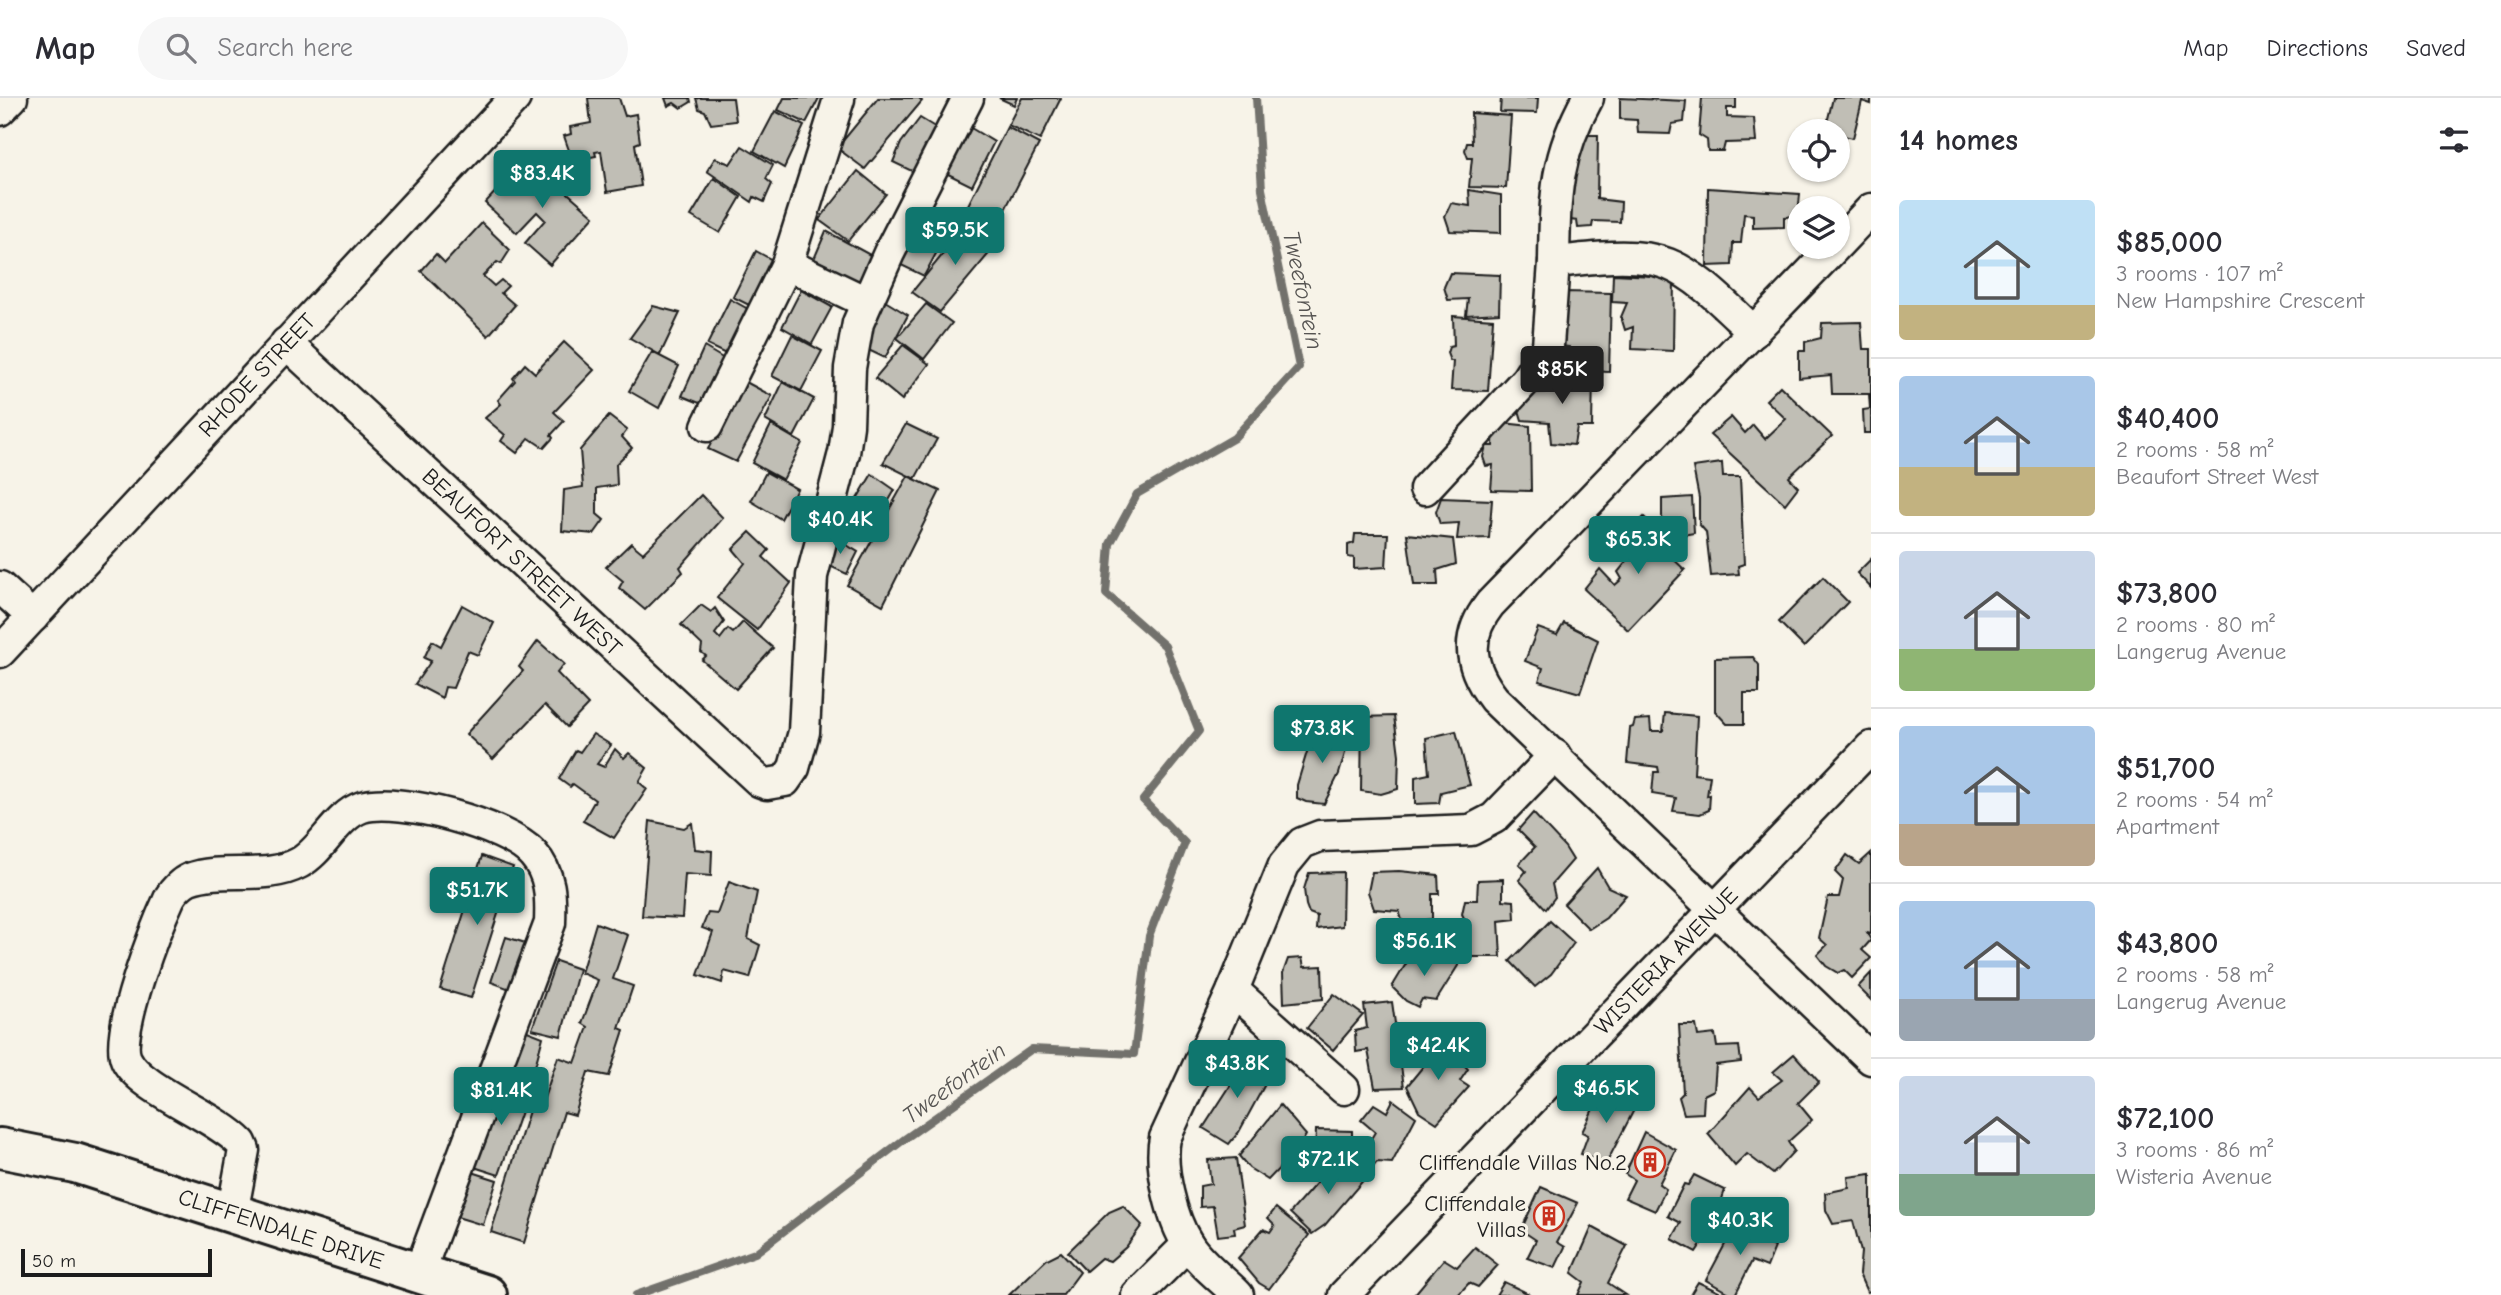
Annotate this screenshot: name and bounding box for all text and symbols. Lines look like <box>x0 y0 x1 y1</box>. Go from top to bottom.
search box <box>138 17 628 80</box>
text: Map <box>35 29 96 67</box>
icon: search <box>162 29 200 67</box>
text: Search here <box>218 33 353 63</box>
text: Map <box>2183 34 2229 62</box>
text: Directions <box>2267 34 2368 62</box>
text: Saved <box>2406 34 2466 62</box>
map controls <box>1787 119 1850 259</box>
button: locate <box>1787 119 1850 182</box>
icon: filters <box>2435 121 2473 159</box>
text: 14 homes <box>1899 123 2018 158</box>
pin: $83.4K <box>485 150 599 210</box>
text: $83.4K <box>510 159 574 186</box>
button: layers <box>1787 196 1850 259</box>
pin: $59.5K <box>898 208 1012 267</box>
text: $59.5K <box>921 216 989 243</box>
text: $85,000 <box>2116 225 2223 260</box>
water label: Tweefontein <box>1277 228 1329 352</box>
icon: home <box>1955 228 2039 312</box>
text: 3 rooms · 107 m² <box>2116 260 2283 287</box>
text: New Hampshire Crescent <box>2116 287 2364 314</box>
street label: RHODE STREET <box>193 308 321 442</box>
pin: $85K <box>1521 346 1603 406</box>
text: $85K <box>1537 355 1587 382</box>
text: $40,400 <box>2116 401 2219 436</box>
icon: home <box>1955 404 2039 488</box>
text: 2 rooms · 58 m² <box>2116 436 2274 463</box>
street label: BEAUFORT STREET WEST <box>417 463 627 661</box>
text: Beaufort Street West <box>2116 463 2318 490</box>
pin: $40.4K <box>783 496 897 556</box>
text: $40.4K <box>807 505 873 532</box>
pin: $65.3K <box>1581 517 1695 576</box>
text: $65.3K <box>1605 525 1671 552</box>
text: $73,800 <box>2116 576 2218 611</box>
icon: home <box>1955 579 2039 663</box>
text: 2 rooms · 80 m² <box>2116 611 2275 638</box>
text: Langerug Avenue <box>2116 638 2286 665</box>
pin: $73.8K <box>1265 706 1379 765</box>
text: $73.8K <box>1290 714 1354 741</box>
text: $51,700 <box>2116 751 2215 786</box>
icon: home <box>1955 754 2039 838</box>
text: 2 rooms · 54 m² <box>2116 786 2273 813</box>
text: Apartment <box>2116 813 2219 840</box>
pin: $51.7K <box>420 868 534 927</box>
text: $51.7K <box>446 876 508 903</box>
street label: WISTERIA AVENUE <box>1589 881 1743 1040</box>
pin: $56.1K <box>1367 918 1481 978</box>
text: $43,800 <box>2116 926 2218 961</box>
text: $56.1K <box>1392 927 1456 954</box>
icon: home <box>1955 929 2039 1013</box>
text: 2 rooms · 58 m² <box>2116 961 2274 988</box>
text: Langerug Avenue <box>2116 988 2286 1015</box>
pin: $42.4K <box>1381 1023 1495 1082</box>
text: $42.4K <box>1406 1031 1470 1058</box>
water label: Tweefontein <box>897 1036 1011 1130</box>
pin: $43.8K <box>1180 1040 1294 1100</box>
text: $43.8K <box>1205 1049 1269 1076</box>
pin: $46.5K <box>1549 1066 1663 1125</box>
pin: $81.4K <box>444 1068 558 1127</box>
text: $46.5K <box>1573 1074 1639 1101</box>
text: $81.4K <box>470 1076 532 1103</box>
text: $72,100 <box>2116 1101 2214 1136</box>
icon: home <box>1955 1104 2039 1188</box>
pin: $72.1K <box>1271 1136 1385 1196</box>
text: 3 rooms · 86 m² <box>2116 1136 2273 1163</box>
text: $72.1K <box>1297 1145 1359 1172</box>
building icon: Cliffendale Villas No.2 <box>1633 1145 1667 1179</box>
place label: Cliffendale Villas No.2 <box>1419 1149 1627 1176</box>
text: Wisteria Avenue <box>2116 1163 2272 1190</box>
street label: CLIFFENDALE DRIVE <box>175 1183 387 1275</box>
place label: Cliffendale Villas <box>1424 1190 1526 1243</box>
pin: $40.3K <box>1683 1198 1797 1257</box>
building icon: Cliffendale Villas <box>1532 1199 1566 1233</box>
text: $40.3K <box>1707 1206 1773 1233</box>
scale bar <box>21 1246 212 1278</box>
text: 50 m <box>32 1250 76 1272</box>

